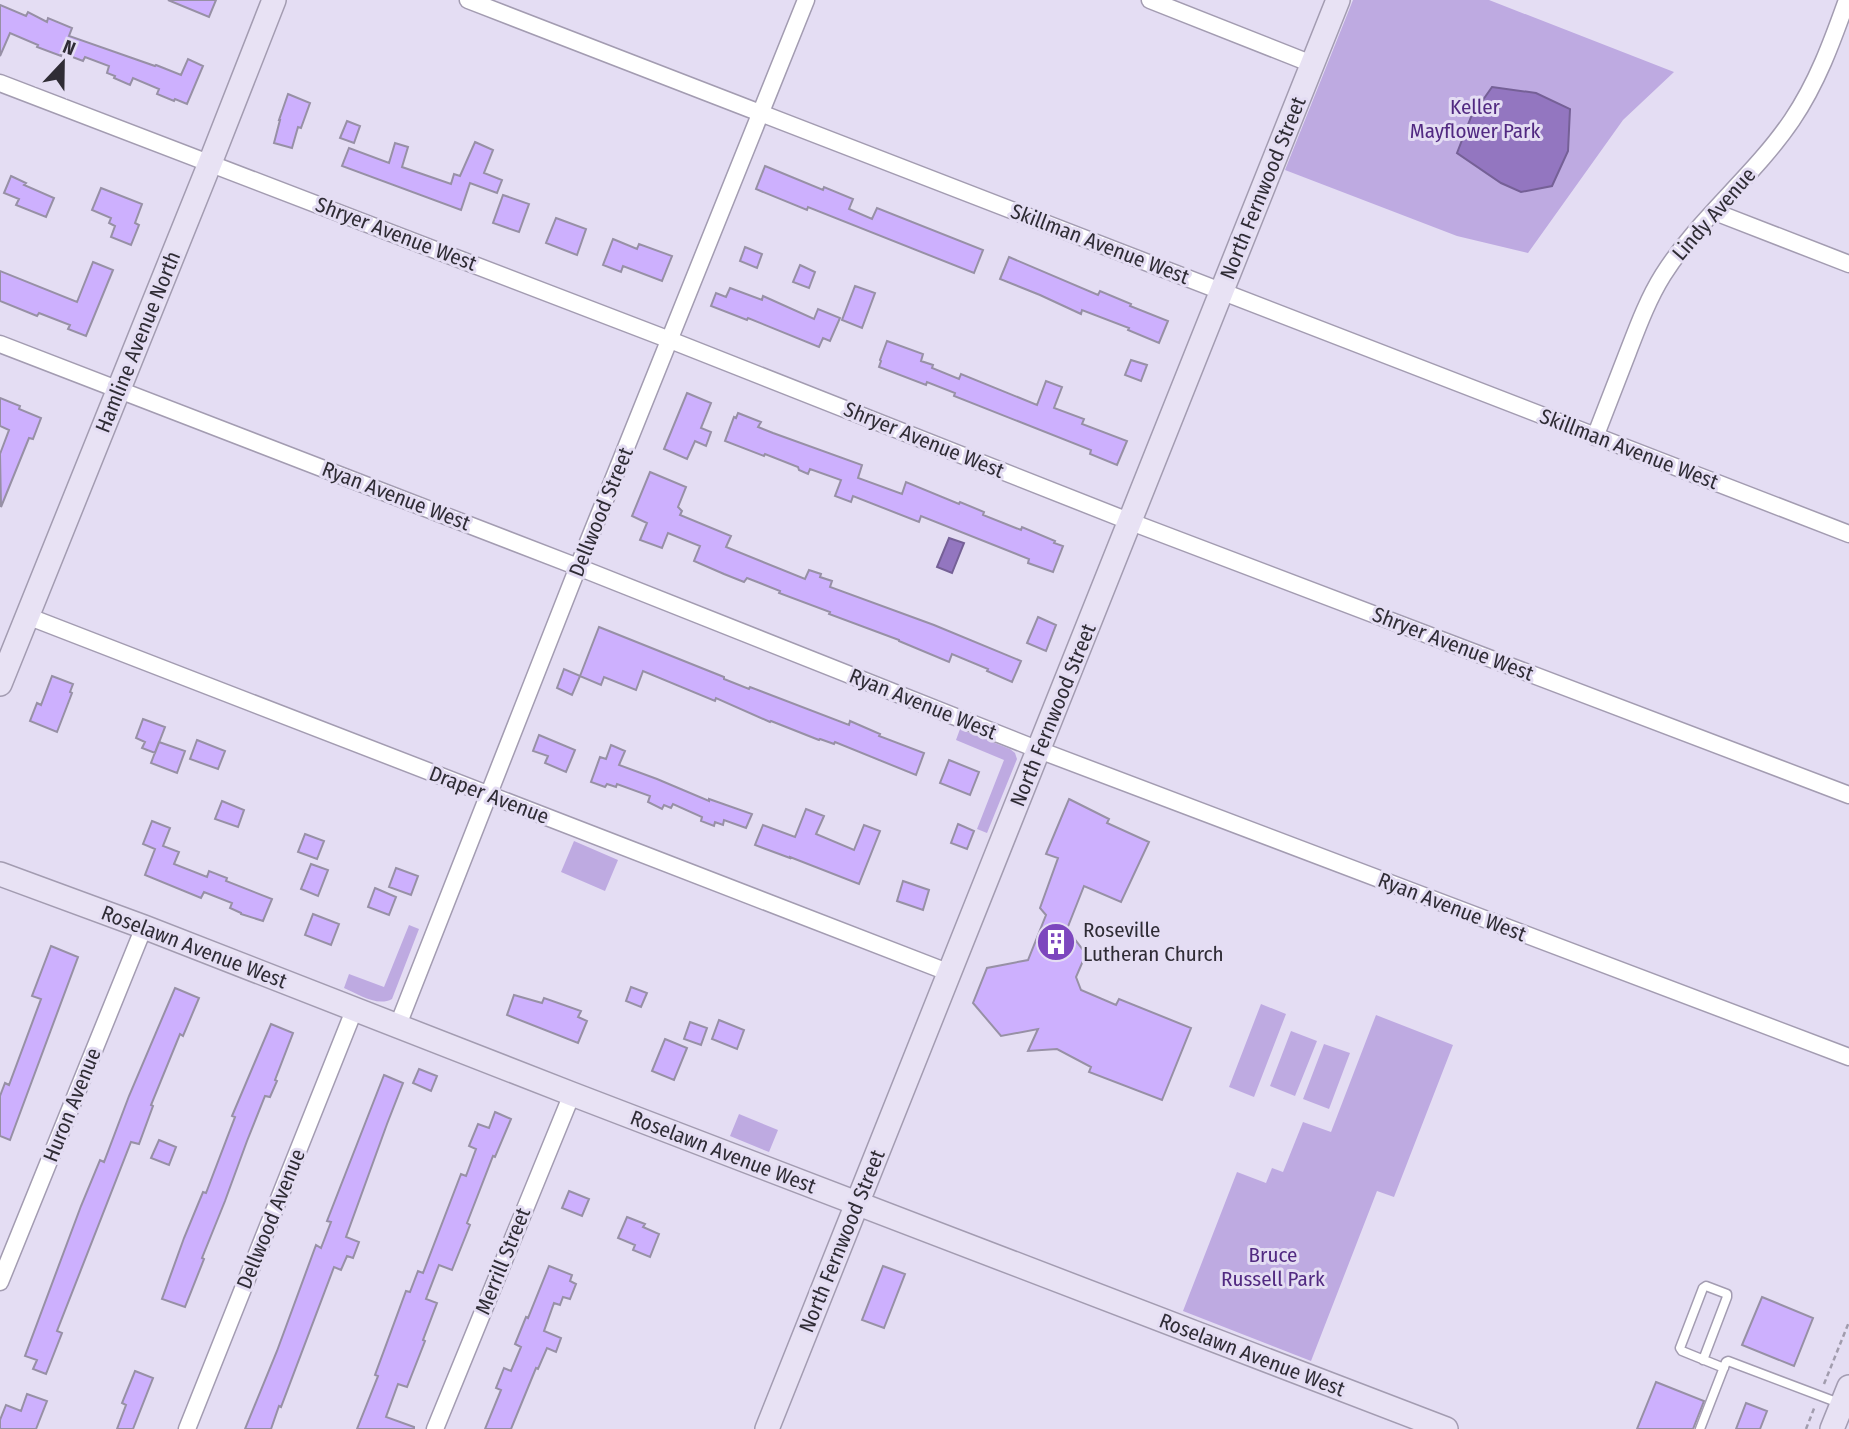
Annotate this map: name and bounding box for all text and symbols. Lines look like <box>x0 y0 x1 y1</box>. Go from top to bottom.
north arrow <box>28 28 98 98</box>
text: N <box>60 35 79 60</box>
street label: North Fernwood Street <box>1214 93 1312 283</box>
park label: Keller Mayflower Park <box>1410 94 1540 144</box>
street label: Lindy Avenue <box>1667 162 1761 266</box>
street label: Shryer Avenue West <box>312 191 480 277</box>
street label: Skillman Avenue West <box>1007 198 1193 290</box>
street label: Hamline Avenue North <box>90 247 186 437</box>
street label: Shryer Avenue West <box>840 396 1008 484</box>
street label: Skillman Avenue West <box>1536 403 1722 495</box>
street label: Dellwood Street <box>563 443 639 581</box>
street label: Ryan Avenue West <box>318 456 474 536</box>
street label: Shryer Avenue West <box>1369 601 1537 687</box>
street label: North Fernwood Street <box>1004 620 1102 810</box>
street label: Ryan Avenue West <box>846 663 1001 745</box>
street label: Draper Avenue <box>425 760 553 830</box>
street label: Ryan Avenue West <box>1374 867 1530 947</box>
street label: Roselawn Avenue West <box>98 900 291 994</box>
place label: Roseville Lutheran Church <box>1083 917 1224 967</box>
building icon: Roseville Lutheran Church <box>1035 921 1077 963</box>
street label: Huron Avenue <box>37 1044 107 1166</box>
street label: Roselawn Avenue West <box>627 1105 820 1199</box>
street label: Dellwood Avenue <box>231 1145 311 1293</box>
street label: North Fernwood Street <box>793 1146 891 1336</box>
street label: Merrill Street <box>470 1204 536 1318</box>
park label: Bruce Russell Park <box>1221 1242 1325 1292</box>
street label: Roselawn Avenue West <box>1156 1308 1349 1402</box>

